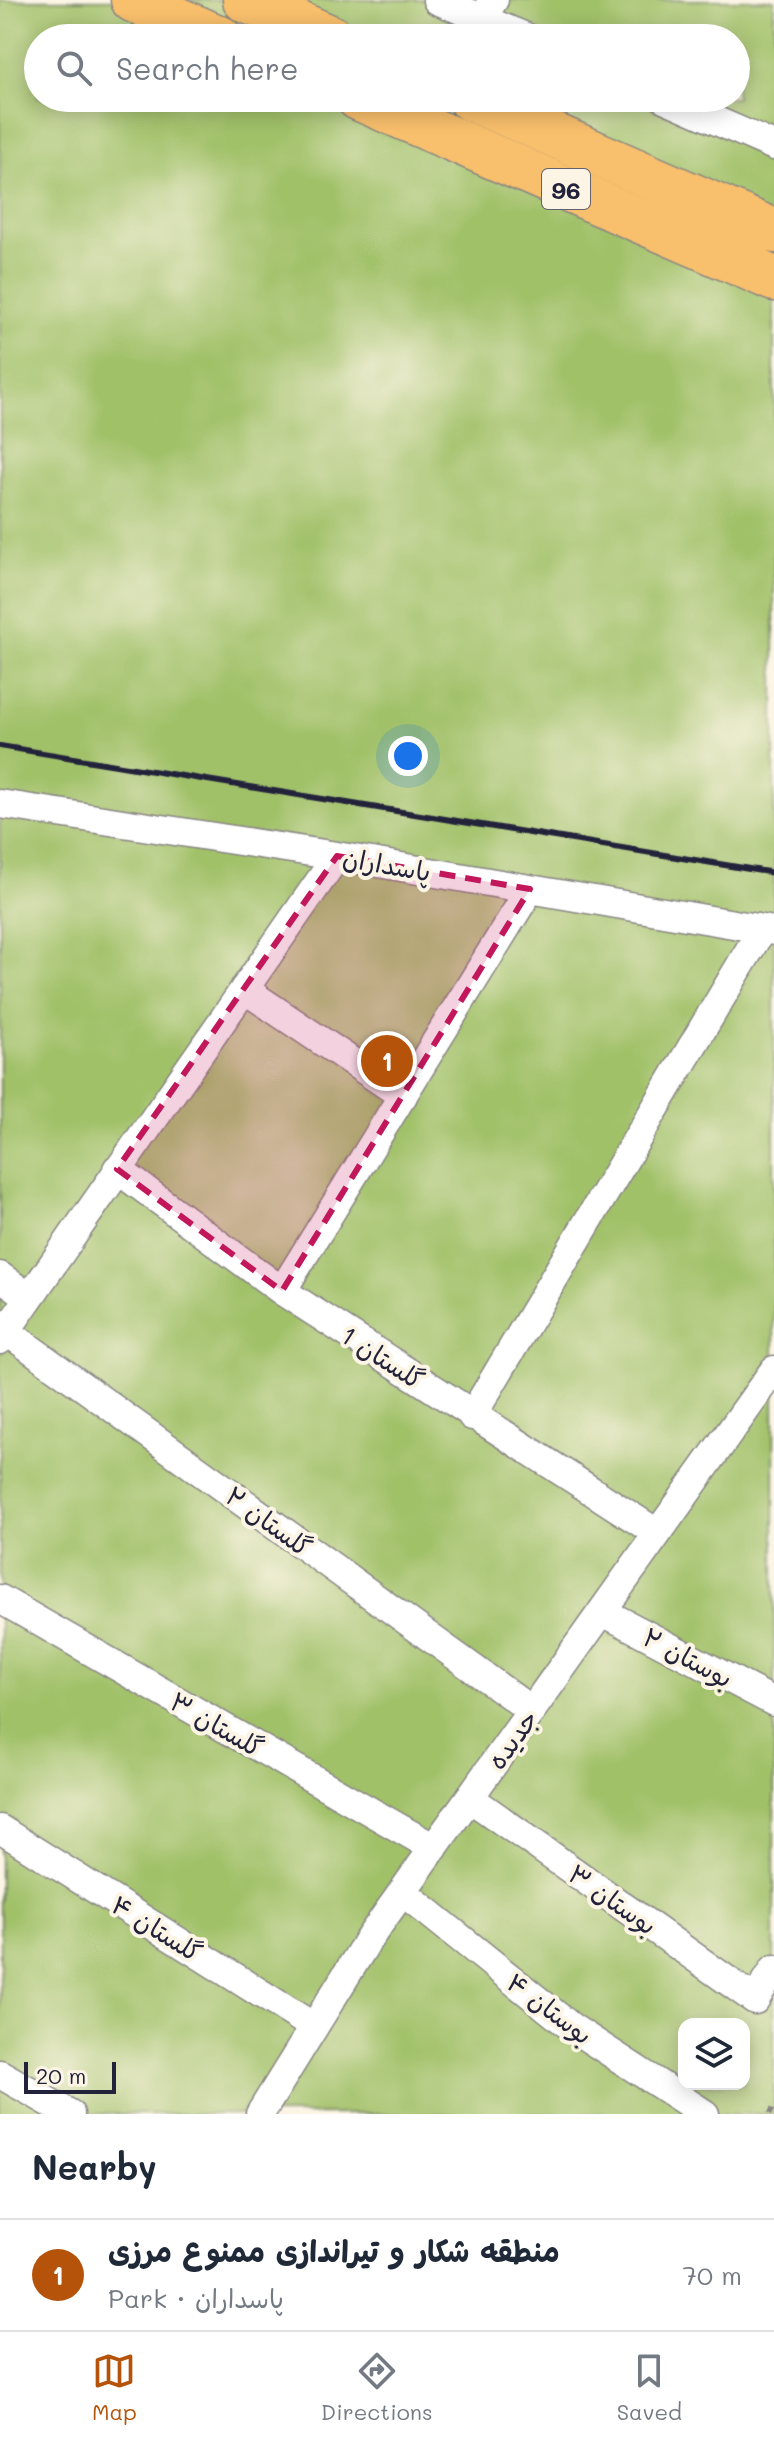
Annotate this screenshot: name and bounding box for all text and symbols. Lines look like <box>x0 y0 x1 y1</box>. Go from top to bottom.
search box <box>24 24 750 112</box>
icon: search <box>52 46 96 90</box>
text: Search here <box>116 48 299 88</box>
road number: 96 <box>542 169 590 209</box>
your location <box>388 736 428 776</box>
street label: پاسداران <box>340 840 434 889</box>
pin: 1 <box>361 1031 413 1091</box>
street label: گلستان 1 <box>335 1318 431 1396</box>
street label: گلستان ۲ <box>219 1478 319 1564</box>
street label: بوستان ۲ <box>637 1619 739 1695</box>
street label: گلستان ۳ <box>164 1684 270 1764</box>
street label: جدیده <box>479 1702 545 1776</box>
street label: بوستان ۳ <box>562 1856 664 1942</box>
street label: گلستان ۴ <box>105 1887 209 1969</box>
street label: بوستان ۴ <box>500 1965 600 2051</box>
map controls <box>678 2018 750 2090</box>
button: layers <box>678 2018 750 2090</box>
scale bar <box>24 2058 116 2094</box>
text: 20 m <box>36 2061 86 2090</box>
text: Nearby <box>32 2144 157 2189</box>
text: منطقه شکار و تیراندازی ممنوع مرزی <box>108 2230 560 2270</box>
text: 1 <box>52 2258 64 2292</box>
text: 70 m <box>682 2258 742 2292</box>
text: Park · پاسداران <box>108 2281 284 2315</box>
tab: Map <box>92 2349 137 2426</box>
tab: Directions <box>321 2349 433 2426</box>
tab: Saved <box>617 2349 682 2426</box>

